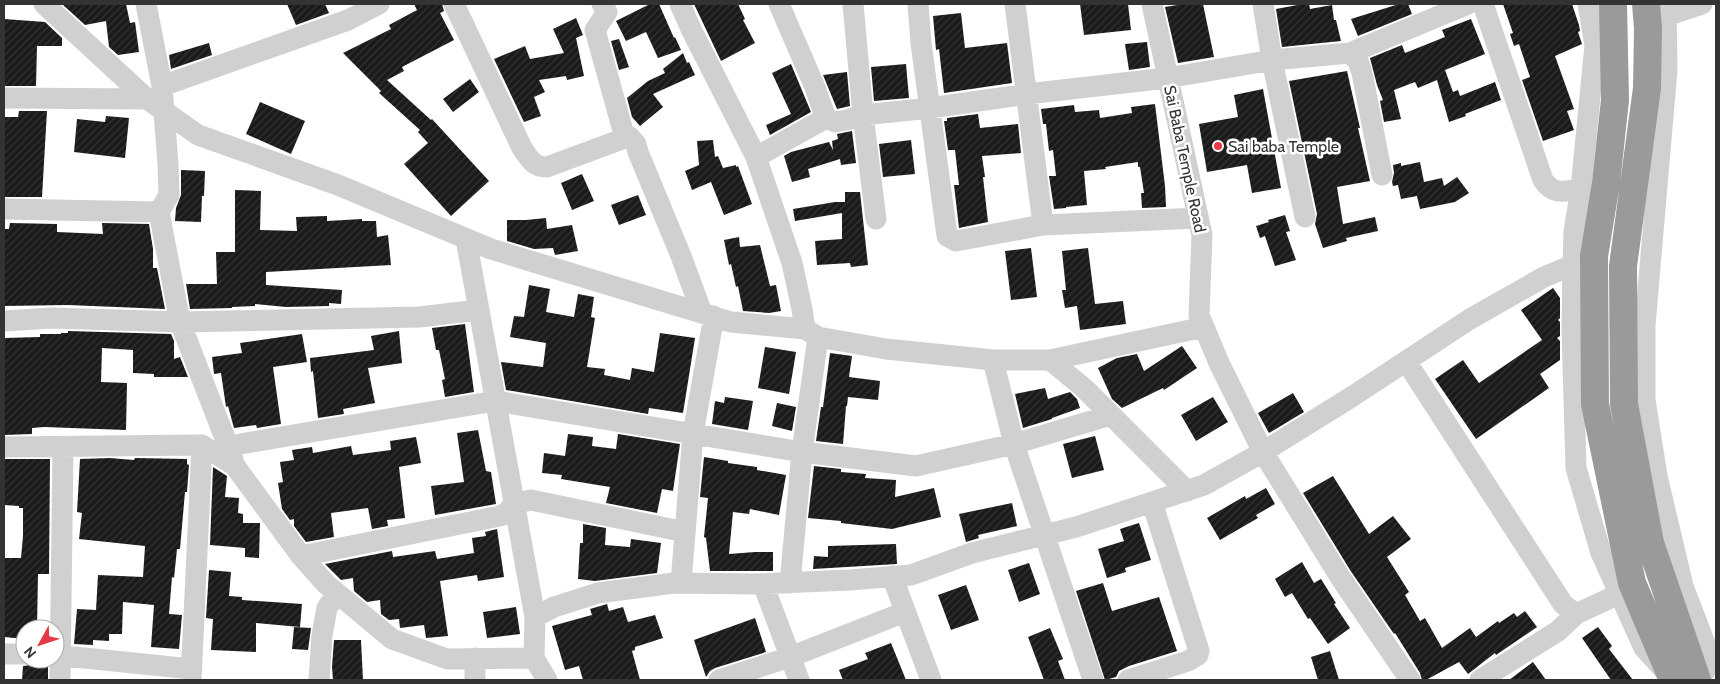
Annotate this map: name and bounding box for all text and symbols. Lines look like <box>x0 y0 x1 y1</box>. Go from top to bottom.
street label: Sai Baba Temple Road <box>1160 84 1210 234</box>
place label: Sai baba Temple <box>1228 137 1339 156</box>
marker: Sai baba Temple <box>1212 140 1224 152</box>
north arrow <box>15 619 65 669</box>
text: N <box>20 643 40 662</box>

